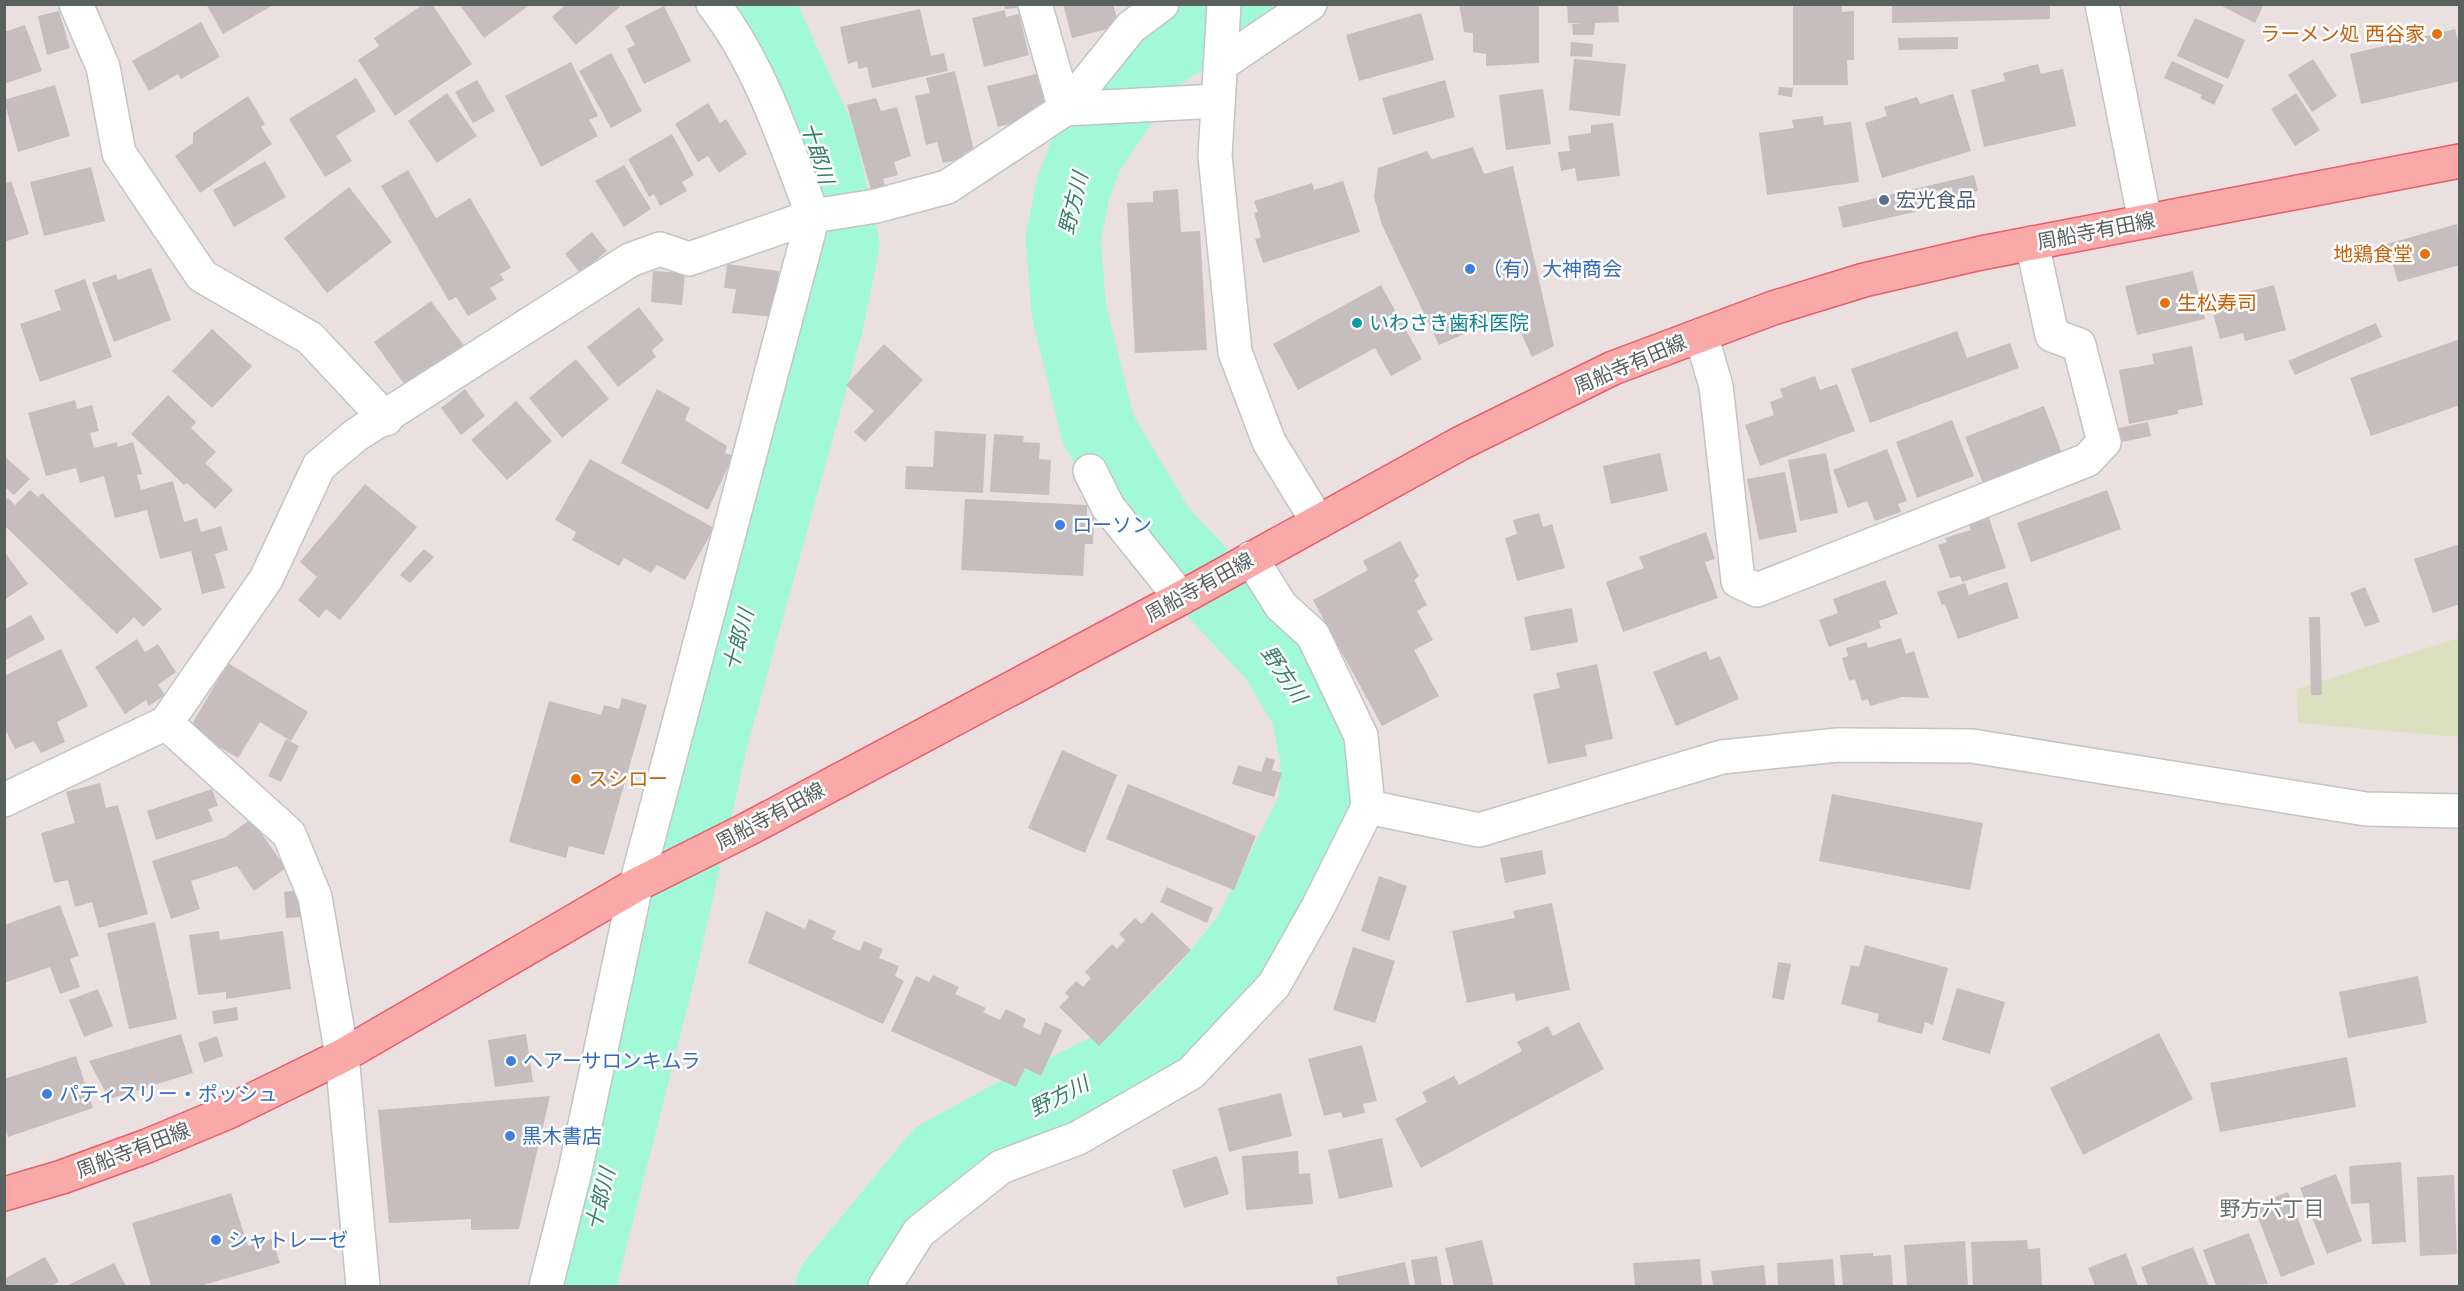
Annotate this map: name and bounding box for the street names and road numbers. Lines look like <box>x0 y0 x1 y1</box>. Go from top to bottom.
street label: 周船寺有田線 <box>2035 209 2157 253</box>
street label: 周船寺有田線 <box>1570 330 1690 398</box>
street label: 周船寺有田線 <box>1141 548 1257 626</box>
street label: 周船寺有田線 <box>712 778 828 854</box>
street label: 周船寺有田線 <box>73 1118 193 1182</box>

